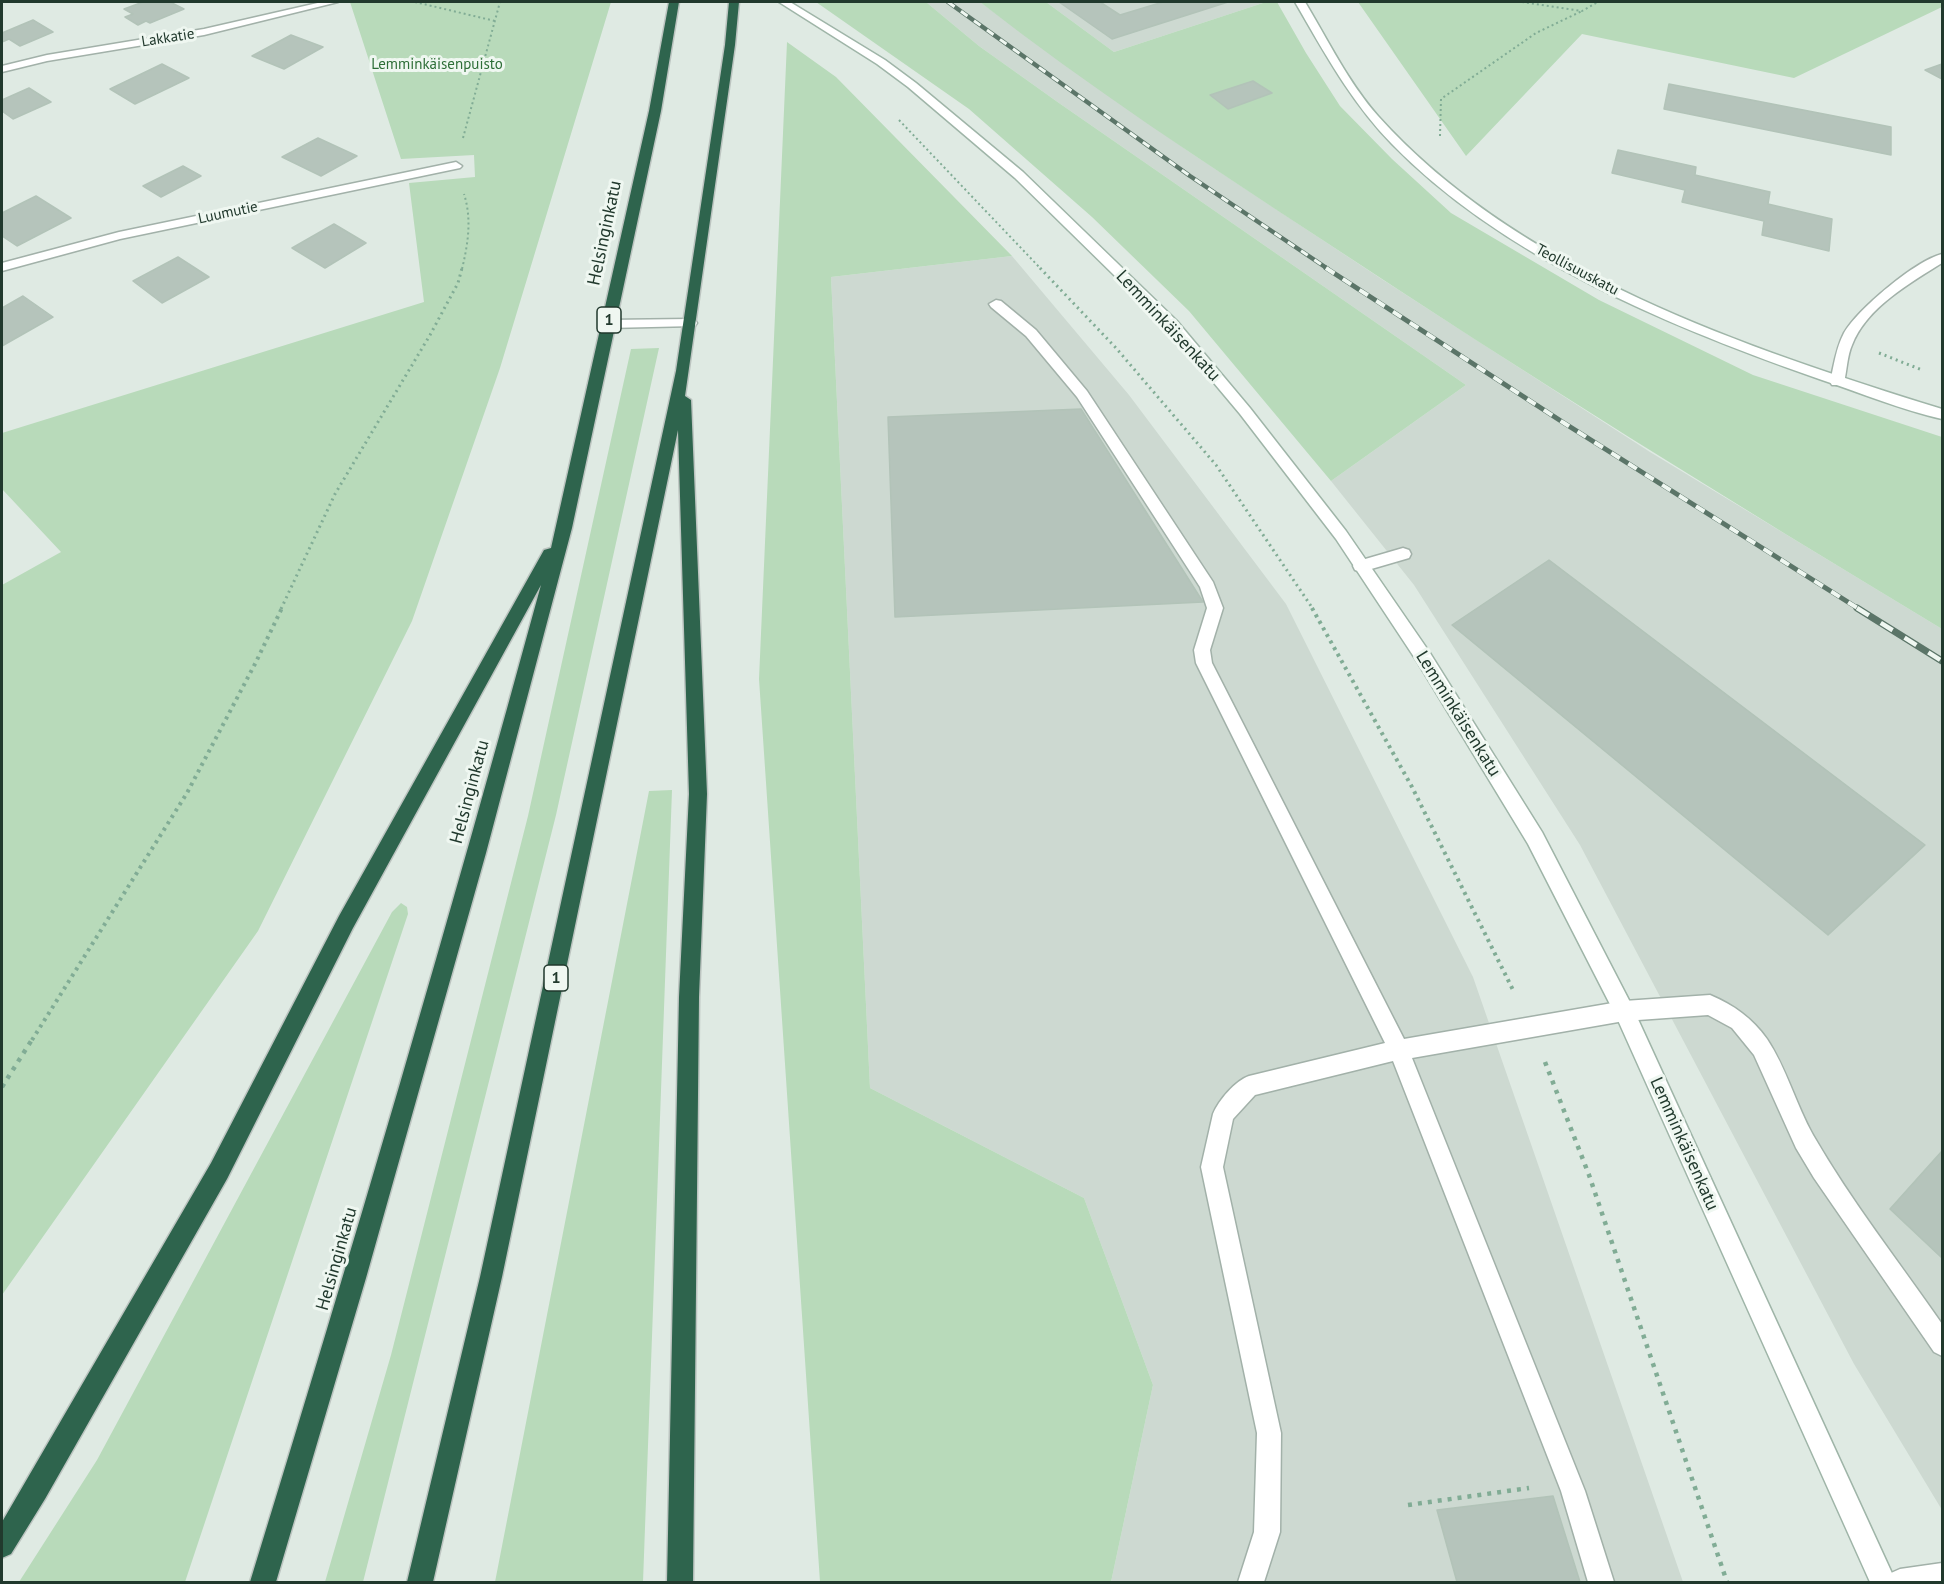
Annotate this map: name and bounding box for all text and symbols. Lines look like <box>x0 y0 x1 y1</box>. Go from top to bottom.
street label: Lakkatie <box>140 25 196 51</box>
park label: Lemminkäisenpuisto <box>371 56 503 74</box>
street label: Helsinginkatu <box>583 179 627 287</box>
street label: Luumutie <box>196 198 260 228</box>
street label: Teollisuuskatu <box>1532 241 1622 299</box>
street label: Lemminkäisenkatu <box>1111 266 1225 386</box>
road number: 1 <box>597 307 621 333</box>
street label: Lemminkäisenkatu <box>1411 647 1505 781</box>
street label: Helsinginkatu <box>446 738 494 846</box>
road number: 1 <box>544 965 568 991</box>
street label: Lemminkäisenkatu <box>1645 1074 1723 1214</box>
street label: Helsinginkatu <box>312 1205 362 1313</box>

